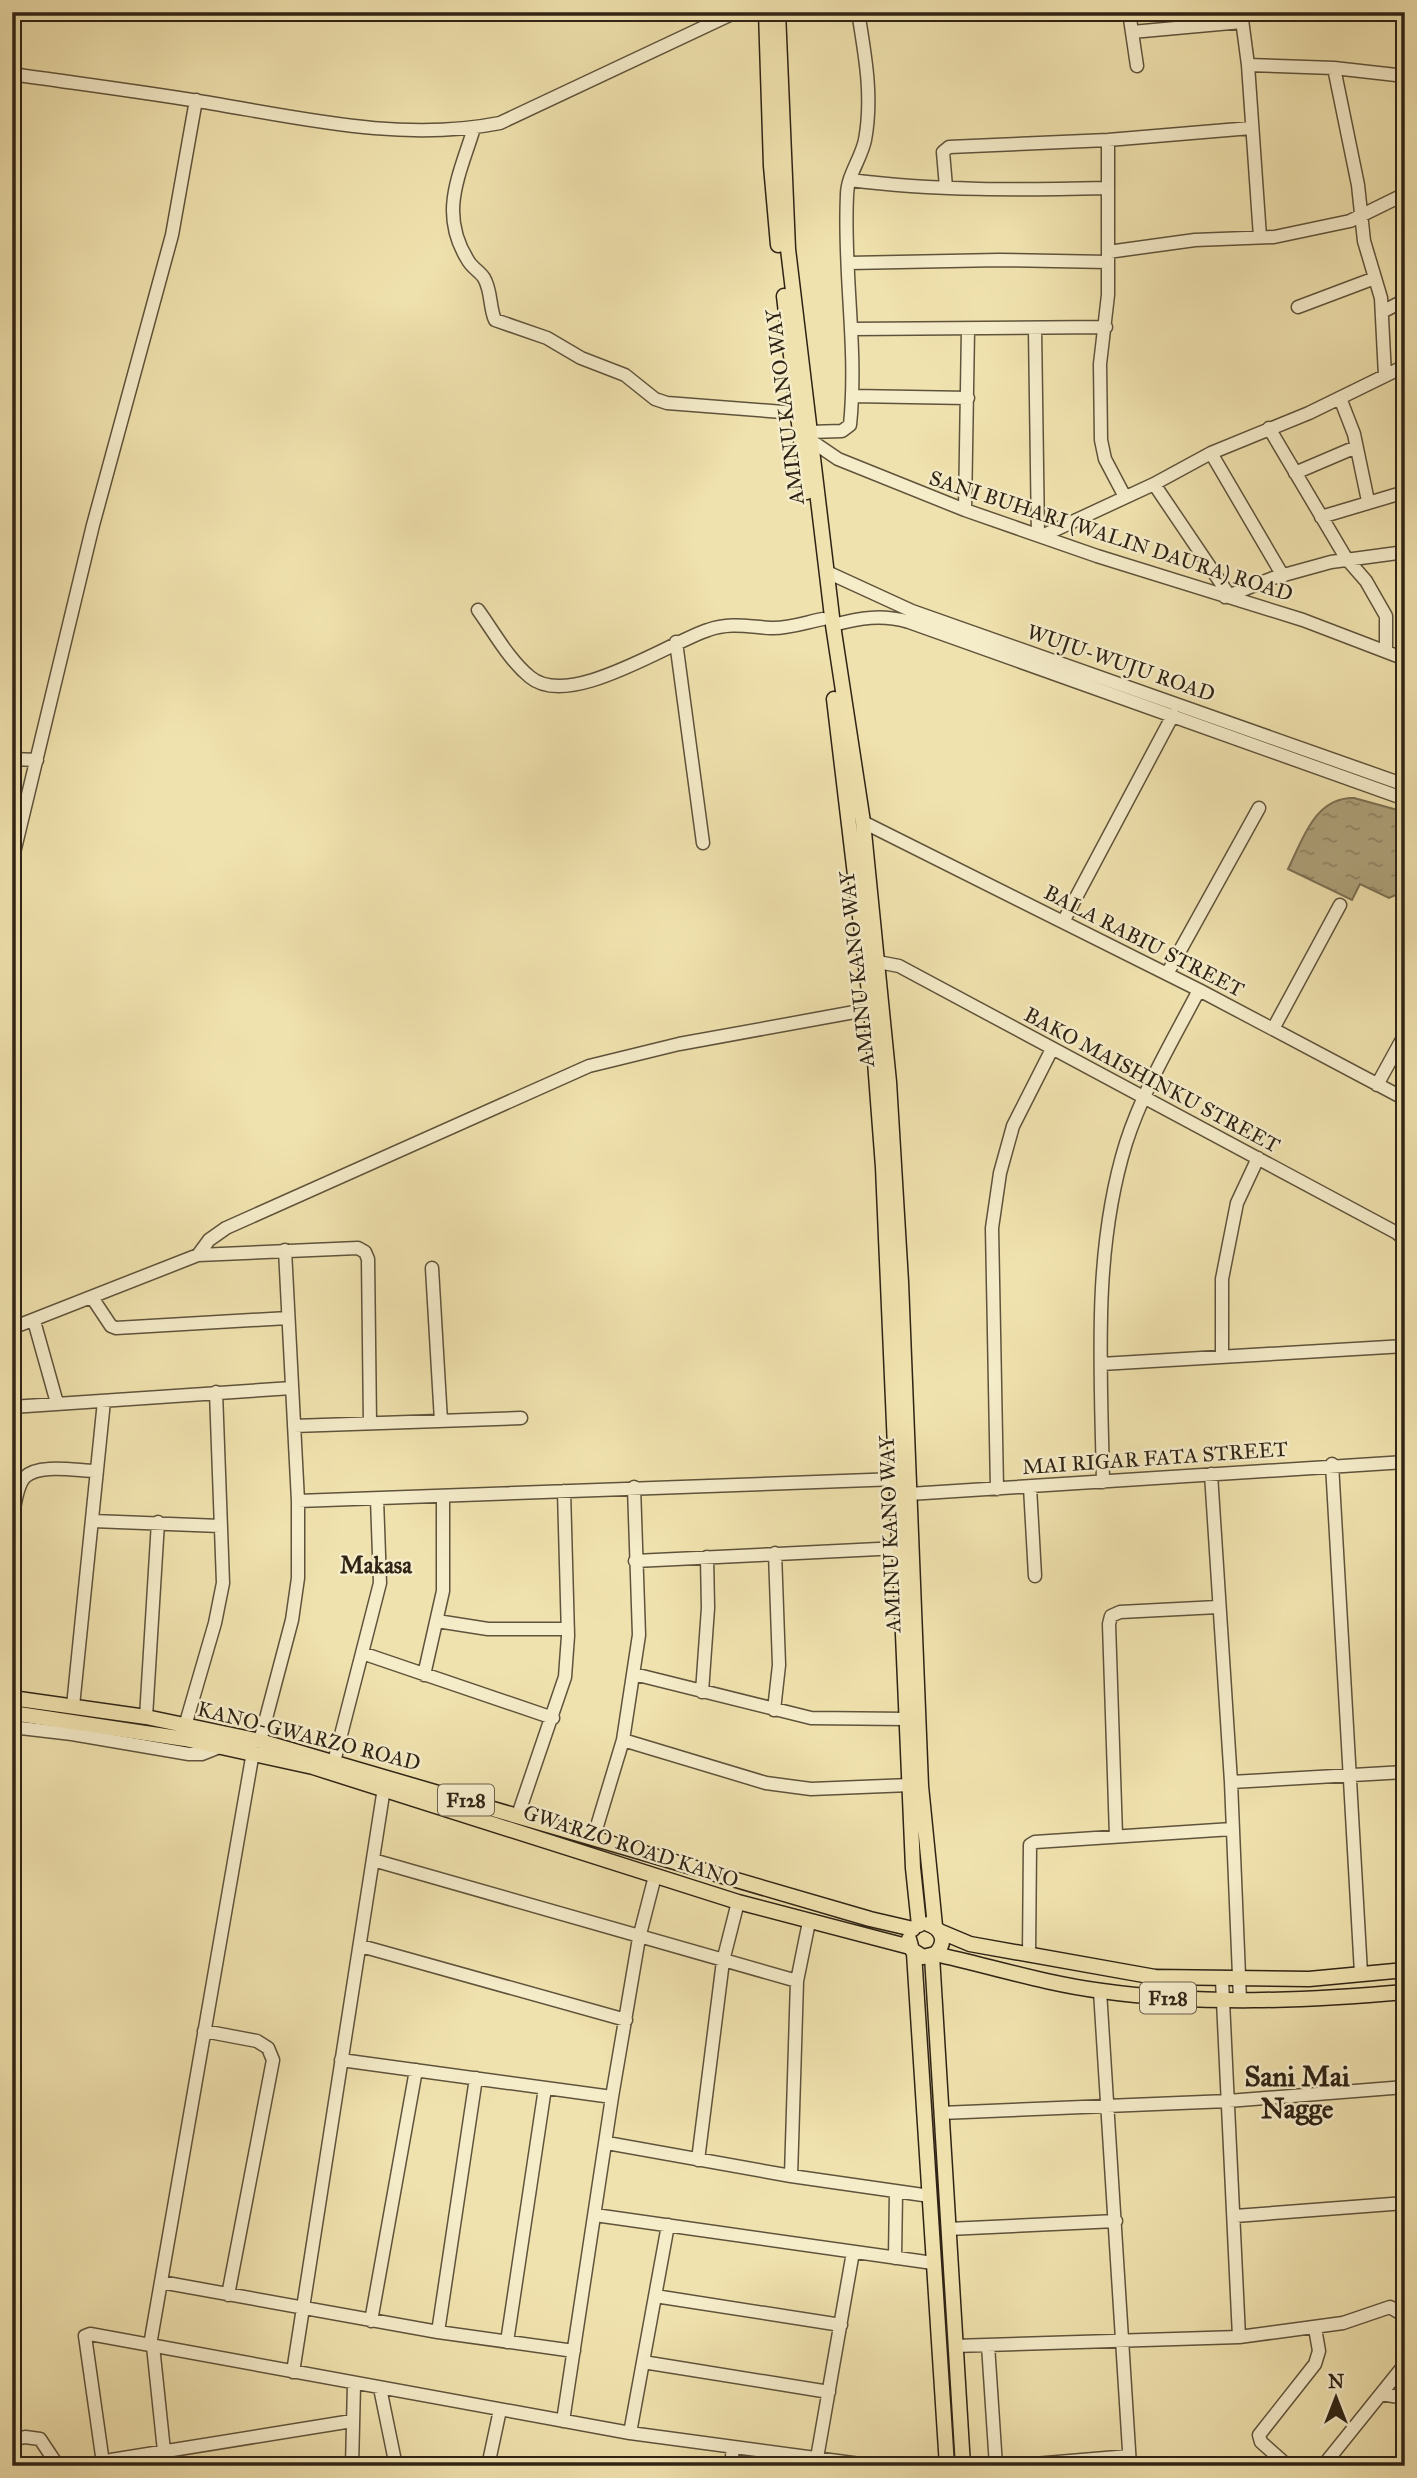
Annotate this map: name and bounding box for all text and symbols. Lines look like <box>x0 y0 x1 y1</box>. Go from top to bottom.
street label: AMINU KANO WAY <box>760 307 810 507</box>
street label: SANI BUHARI (WALIN DAURA) ROAD <box>926 465 1296 607</box>
street label: WUJU-WUJU ROAD <box>1024 619 1218 707</box>
street label: AMINU KANO WAY <box>834 869 880 1069</box>
street label: BALA RABIU STREET <box>1039 879 1249 1003</box>
street label: BAKO MAISHINKU STREET <box>1020 1001 1284 1159</box>
street label: AMINU KANO WAY <box>874 1435 906 1634</box>
street label: MAI RIGAR FATA STREET <box>1021 1436 1289 1480</box>
district label: Makasa <box>340 1551 413 1579</box>
street label: KANO-GWARZO ROAD <box>195 1696 423 1776</box>
road number: F128 <box>438 1784 494 1816</box>
street label: GWARZO ROAD KANO <box>520 1799 742 1893</box>
road number: F128 <box>1140 1982 1196 2014</box>
district label: Sani Mai Nagge <box>1244 2059 1350 2126</box>
north arrow <box>1302 2362 1372 2432</box>
text: N <box>1328 2370 1344 2393</box>

